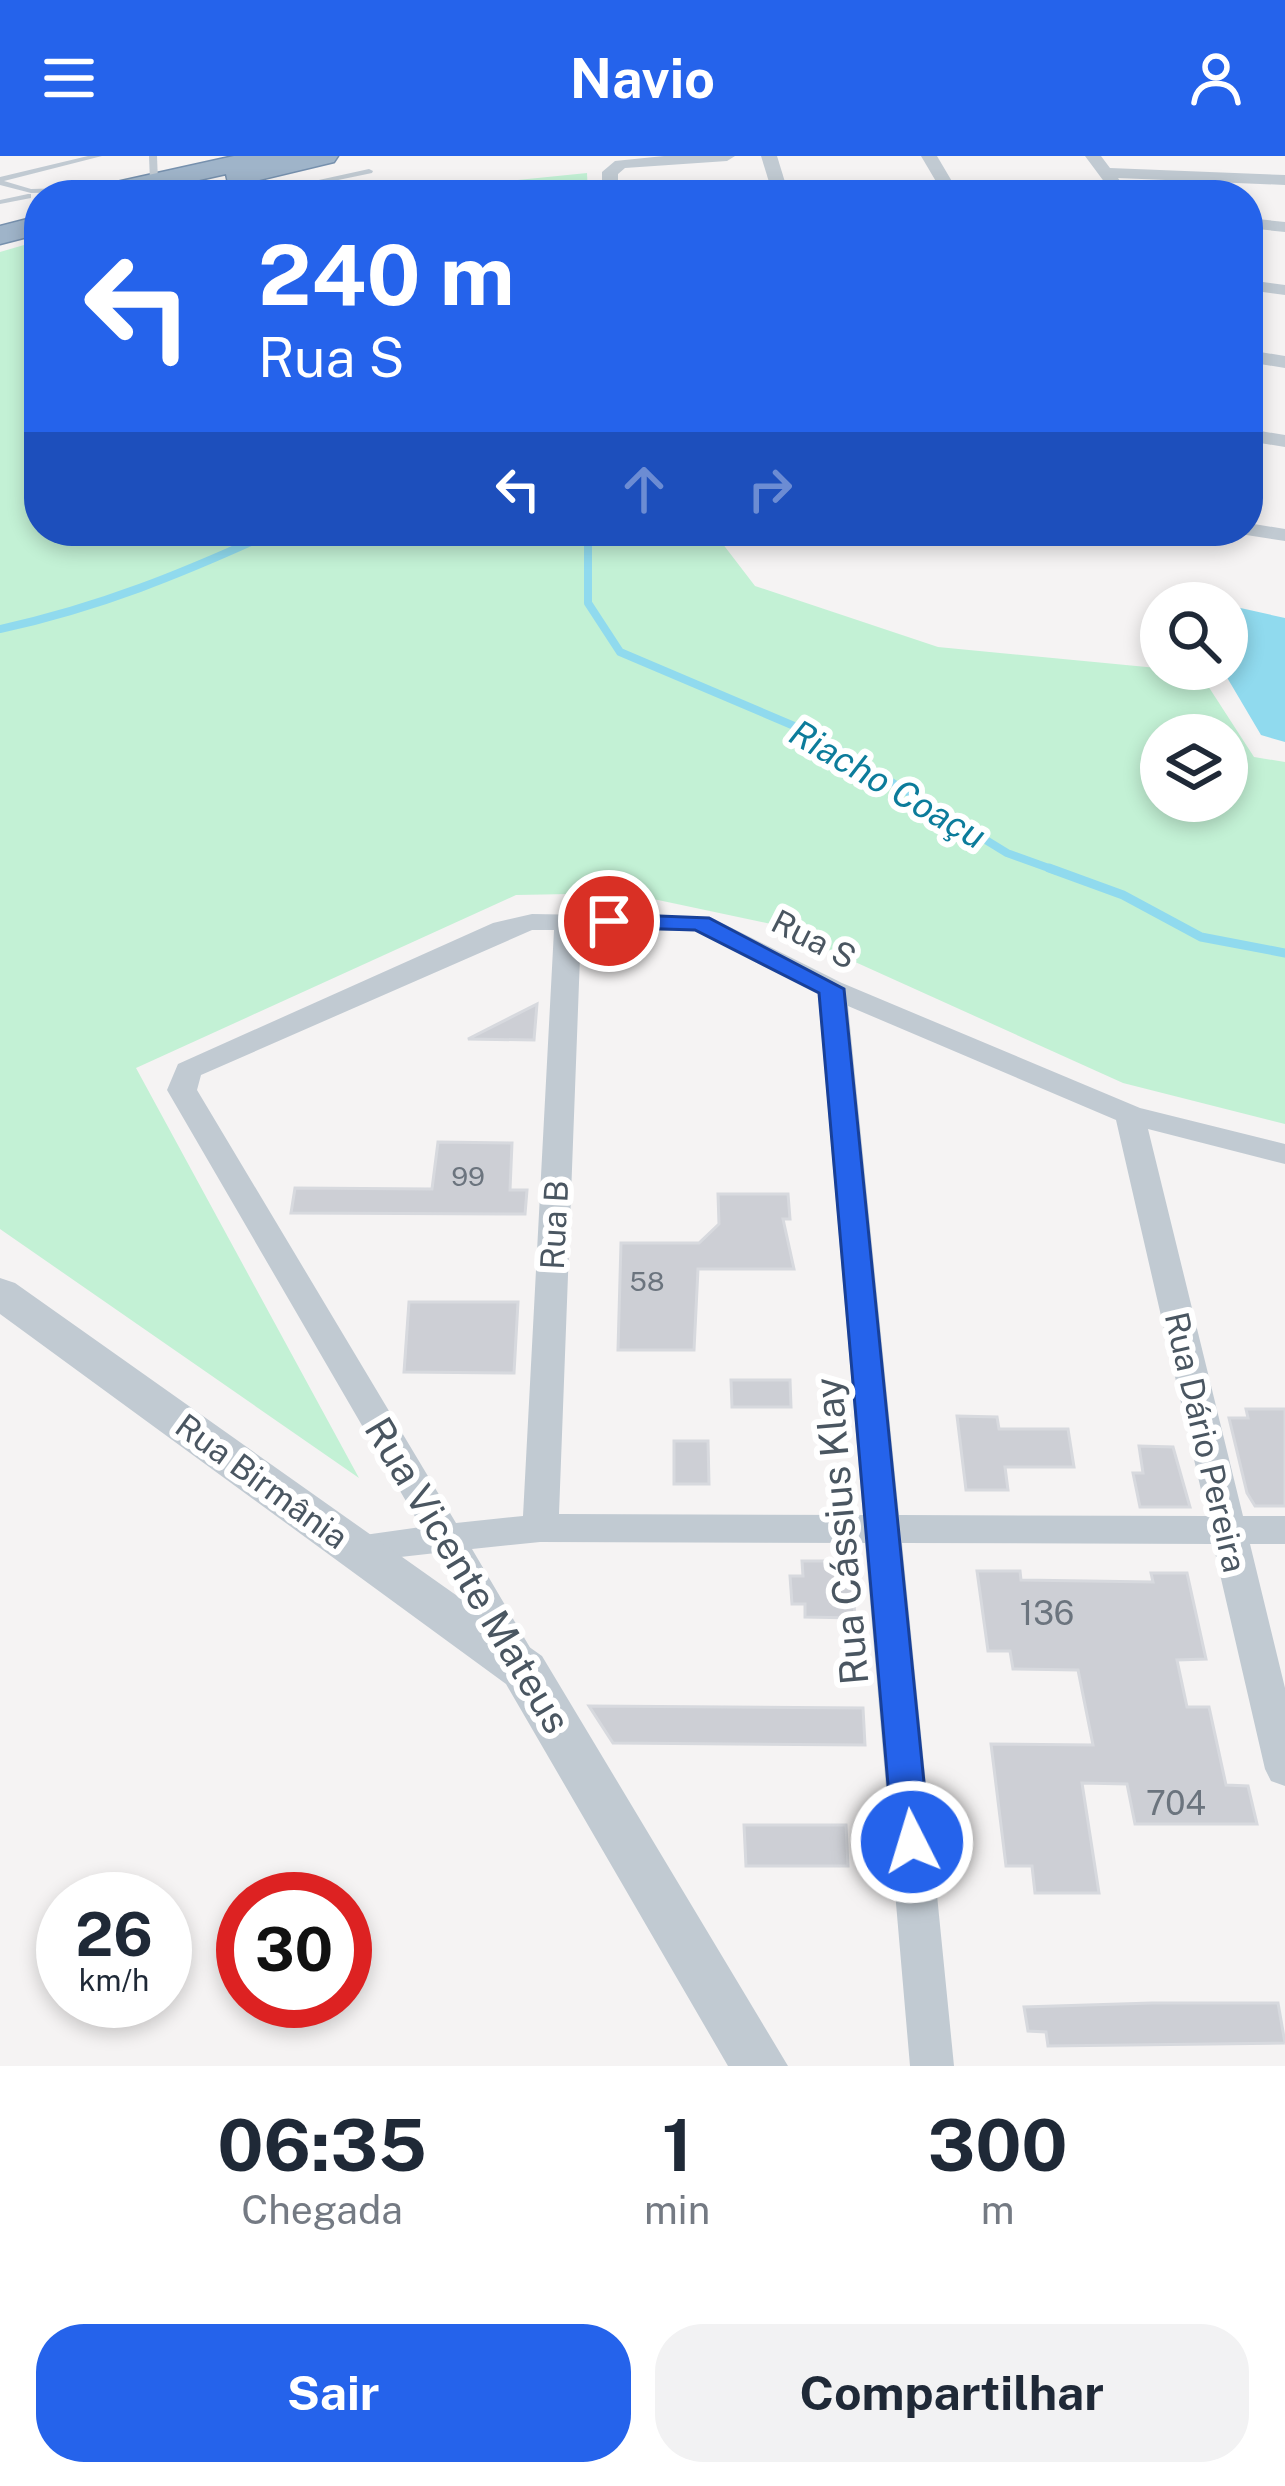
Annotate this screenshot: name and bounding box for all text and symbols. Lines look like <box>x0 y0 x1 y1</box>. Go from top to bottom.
icon: menu <box>36 45 102 111</box>
icon: person <box>1183 45 1249 111</box>
text: Navio <box>570 47 715 110</box>
text: 240 m <box>258 225 515 324</box>
icon: left <box>60 228 216 384</box>
text: Rua S <box>258 326 405 389</box>
icon: left <box>485 456 551 522</box>
icon: ahead <box>611 456 677 522</box>
icon: right <box>737 456 803 522</box>
map controls <box>1140 582 1248 822</box>
button: search <box>1140 582 1248 690</box>
water label: Riacho Coaçu <box>782 711 994 857</box>
button: layers <box>1140 714 1248 822</box>
pin <box>558 870 660 972</box>
icon: arrive <box>576 888 642 954</box>
street label: Rua S <box>765 902 863 976</box>
house number: 99 <box>451 1160 485 1192</box>
street label: Rua B <box>533 1179 575 1271</box>
house number: 58 <box>630 1265 664 1297</box>
street label: Rua Dário Pereira <box>1158 1308 1254 1576</box>
street label: Rua Cássius Klay <box>805 1375 877 1687</box>
street label: Rua Birmânia <box>169 1406 355 1556</box>
street label: Rua Vicente Mateus <box>356 1409 580 1741</box>
house number: 136 <box>1020 1594 1074 1632</box>
position arrow <box>849 1779 975 1905</box>
house number: 704 <box>1146 1784 1206 1822</box>
speed limit sign: 30 <box>216 1872 372 2028</box>
text: 26 <box>75 1899 153 1970</box>
text: km/h <box>79 1962 149 1998</box>
text: 06:35 <box>217 2103 427 2187</box>
text: 1 <box>662 2103 693 2187</box>
text: 300 <box>927 2103 1068 2187</box>
text: Chegada <box>241 2187 403 2233</box>
text: min <box>644 2187 710 2233</box>
text: m <box>981 2187 1014 2233</box>
button: Sair <box>36 2324 631 2462</box>
button: Compartilhar <box>655 2324 1249 2462</box>

